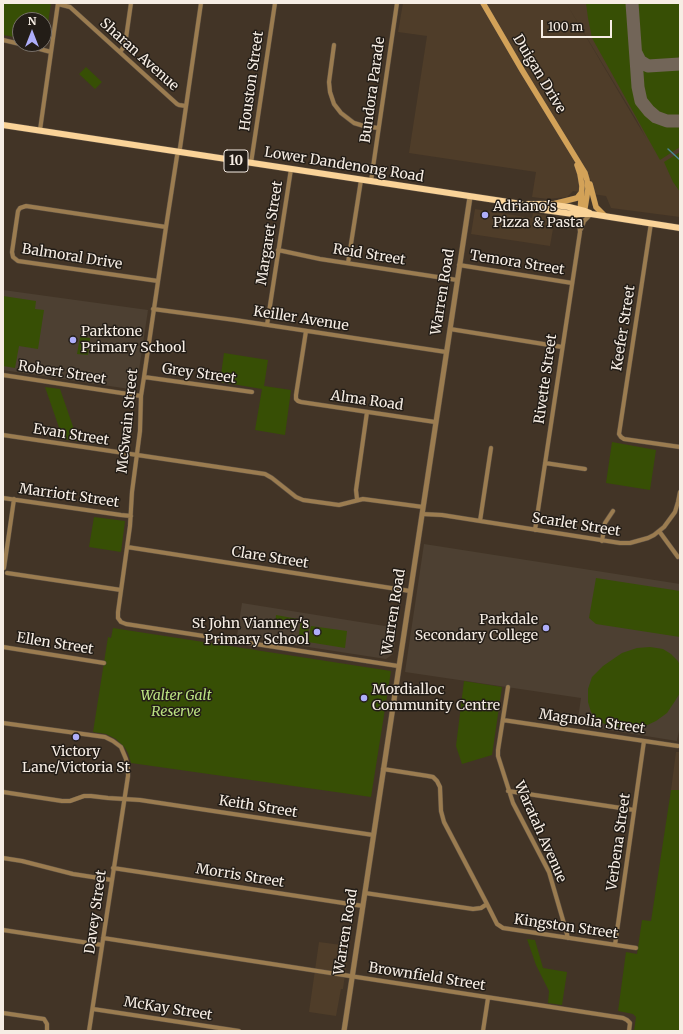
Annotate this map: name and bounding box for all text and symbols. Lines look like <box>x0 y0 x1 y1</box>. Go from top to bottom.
north arrow <box>12 12 52 52</box>
scale bar <box>543 12 614 38</box>
text: N <box>28 14 36 28</box>
street label: Sharan Avenue <box>96 15 182 95</box>
text: 100 m <box>548 19 583 34</box>
street label: Houston Street <box>237 30 267 132</box>
street label: Duigan Drive <box>509 32 569 116</box>
street label: Bundora Parade <box>357 36 389 144</box>
street label: Lower Dandenong Road <box>263 144 425 186</box>
road number: 10 <box>224 150 248 172</box>
street label: Margaret Street <box>253 180 287 286</box>
place label: Adriano's Pizza & Pasta <box>493 199 583 232</box>
marker: Adriano's Pizza & Pasta <box>480 210 490 220</box>
street label: Balmoral Drive <box>21 241 123 273</box>
street label: Reid Street <box>332 241 406 269</box>
street label: Temora Street <box>468 247 566 279</box>
street label: Warren Road <box>428 248 458 336</box>
street label: Keefer Street <box>609 284 639 372</box>
street label: Keiller Avenue <box>252 303 350 335</box>
place label: Parktone Primary School <box>81 324 186 356</box>
street label: Rivette Street <box>531 333 561 425</box>
marker: Parktone Primary School <box>68 335 78 345</box>
street label: Robert Street <box>17 358 107 388</box>
street label: Grey Street <box>161 360 237 388</box>
street label: McSwain Street <box>114 368 142 474</box>
street label: Alma Road <box>330 388 404 414</box>
street label: Evan Street <box>32 421 110 449</box>
street label: Marriott Street <box>18 481 120 511</box>
street label: Scarlet Street <box>531 510 621 540</box>
street label: Clare Street <box>230 544 310 572</box>
street label: Warren Road <box>379 568 409 656</box>
place label: Parkdale Secondary College <box>415 612 538 644</box>
place label: St John Vianney's Primary School <box>192 616 309 648</box>
marker: Parkdale Secondary College <box>541 623 551 633</box>
marker: St John Vianney's Primary School <box>312 627 322 637</box>
street label: Ellen Street <box>15 630 95 658</box>
place label: Mordialloc Community Centre <box>372 682 500 714</box>
park label: Walter Galt Reserve <box>141 688 211 720</box>
marker: Mordialloc Community Centre <box>359 693 369 703</box>
street label: Magnolia Street <box>538 706 646 738</box>
marker: Victory Lane/Victoria St <box>71 732 81 742</box>
place label: Victory Lane/Victoria St <box>22 744 130 776</box>
street label: Waratah Avenue <box>510 779 570 885</box>
street label: Keith Street <box>217 792 299 822</box>
street label: Verbena Street <box>604 792 634 892</box>
street label: Morris Street <box>195 861 285 891</box>
street label: Davey Street <box>82 869 110 955</box>
street label: Warren Road <box>331 888 361 976</box>
street label: Kingston Street <box>513 911 619 943</box>
street label: Brownfield Street <box>367 959 487 995</box>
street label: McKay Street <box>123 994 213 1024</box>

